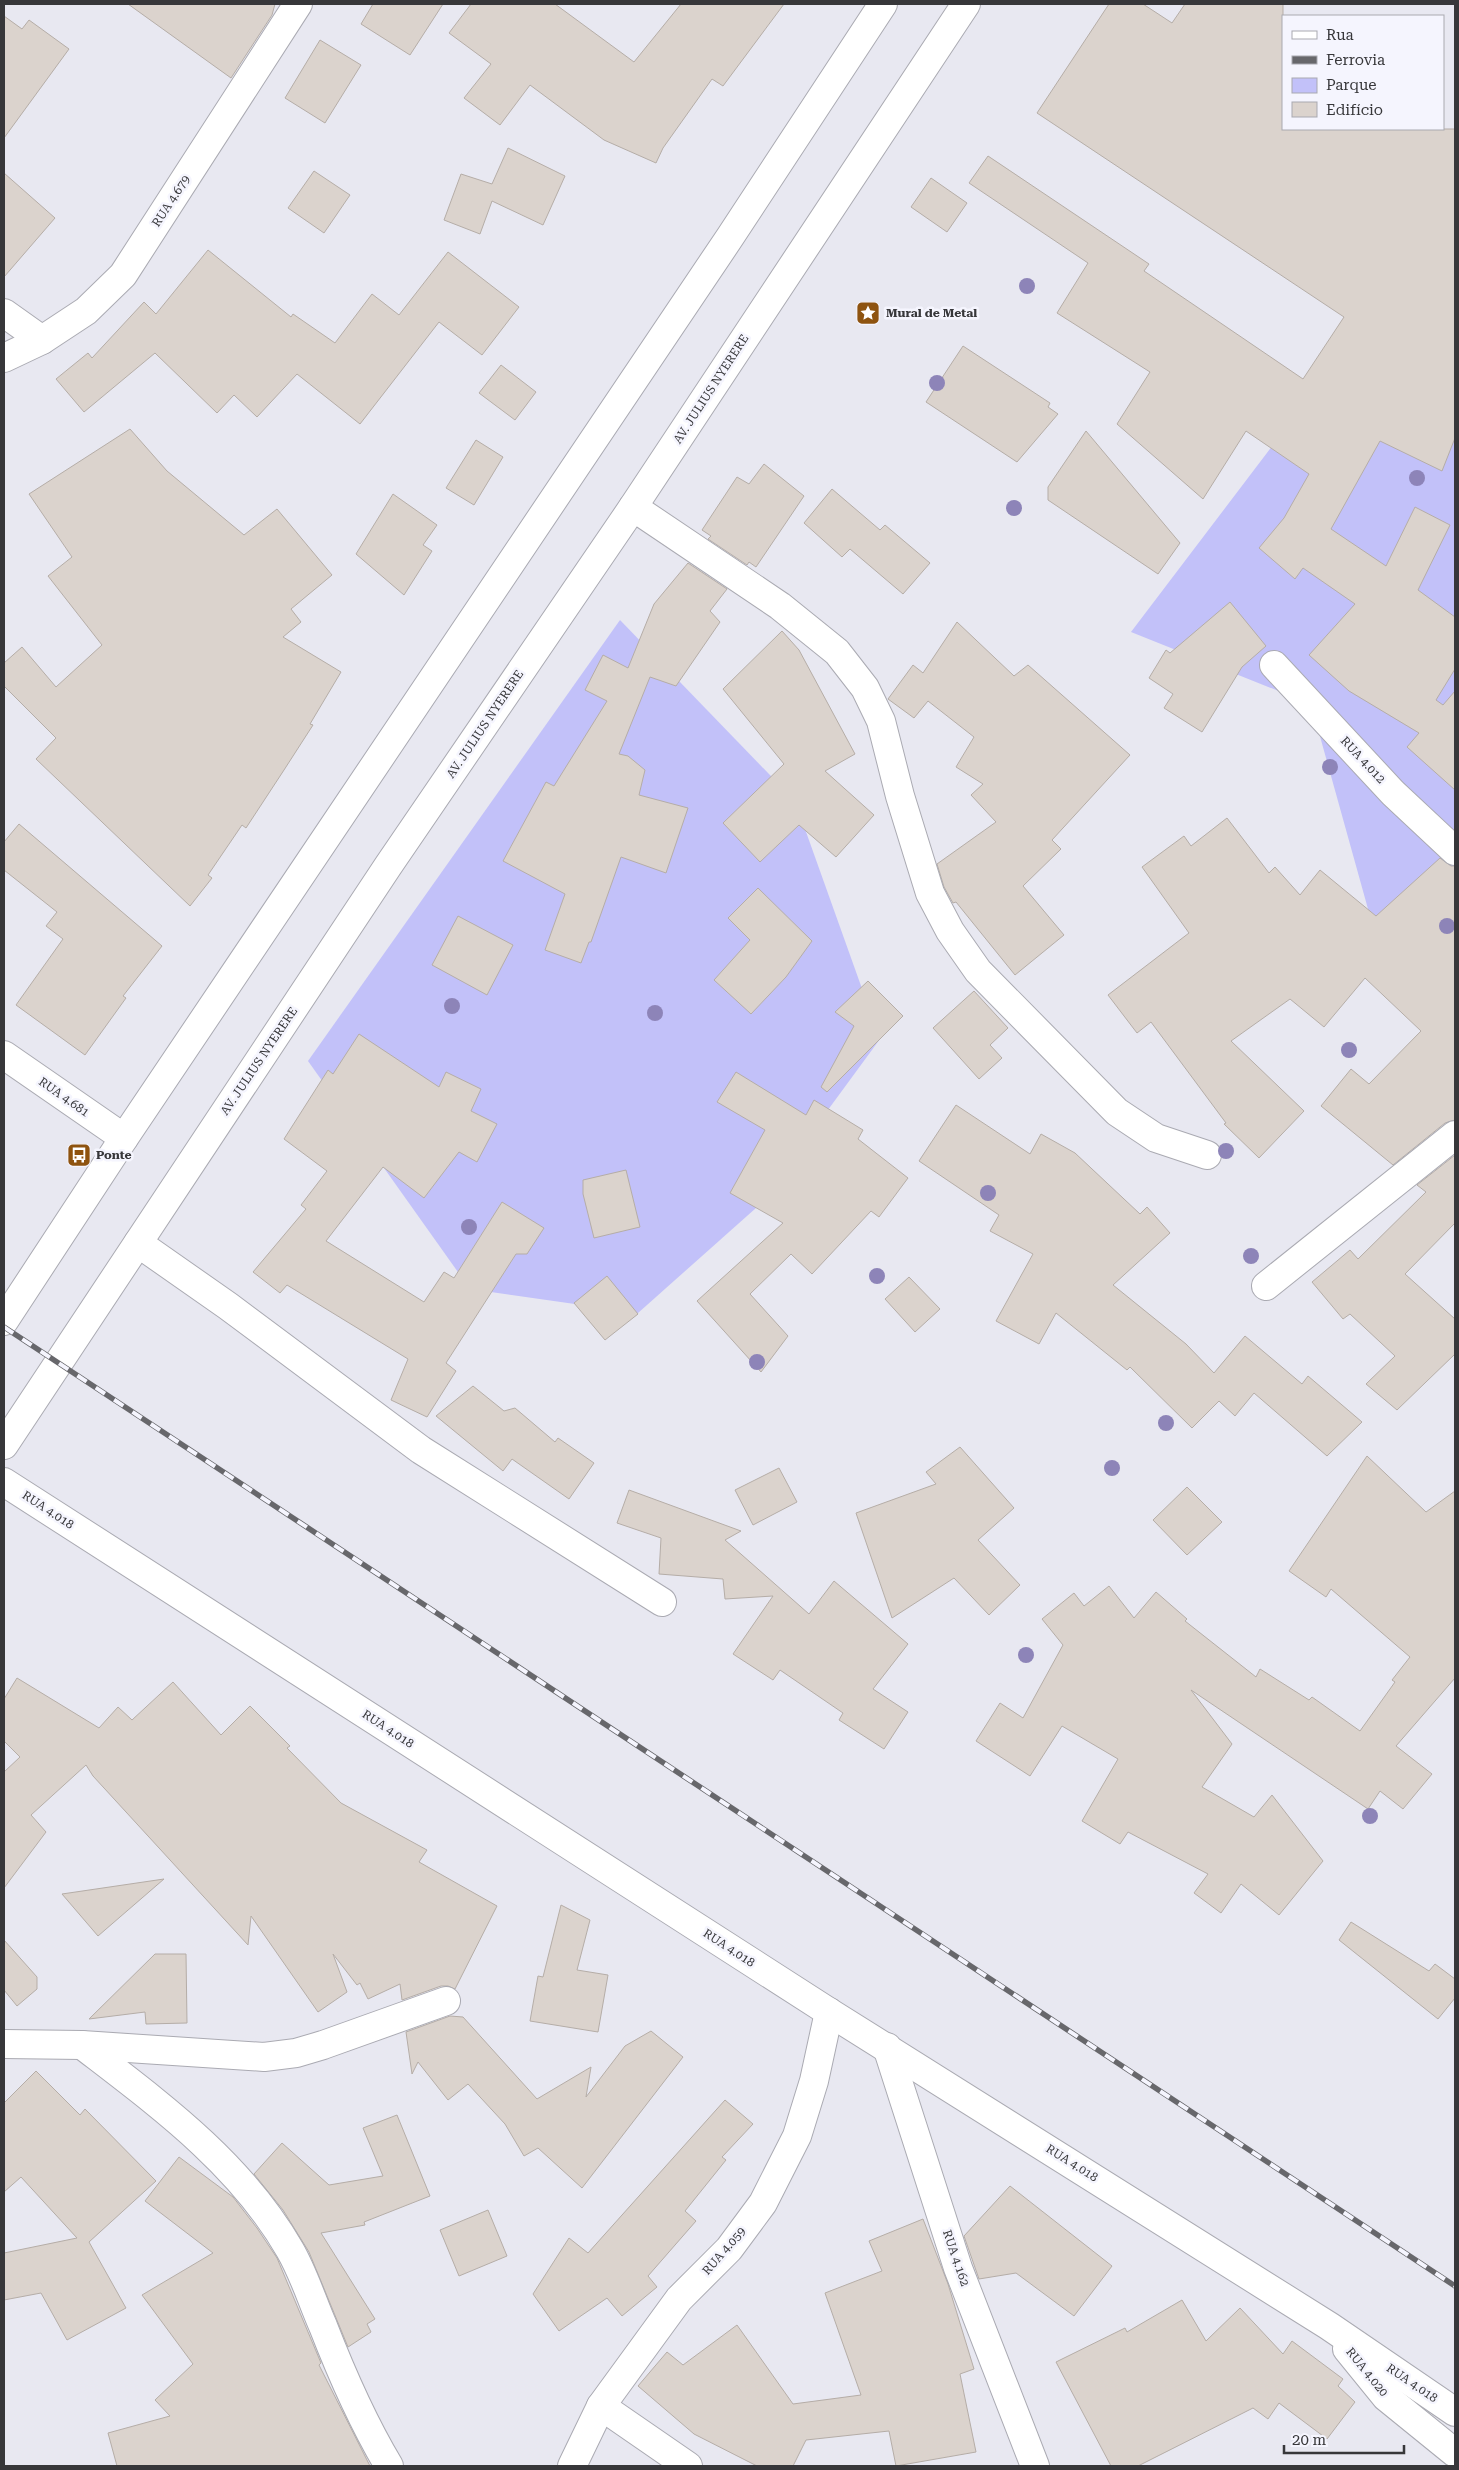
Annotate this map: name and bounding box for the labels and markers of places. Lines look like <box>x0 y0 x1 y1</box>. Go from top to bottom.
place icon: Mural de Metal <box>855 300 881 326</box>
place label: Mural de Metal <box>886 306 977 320</box>
bus stop icon: Ponte <box>66 1142 92 1168</box>
place label: Ponte <box>96 1148 132 1162</box>

